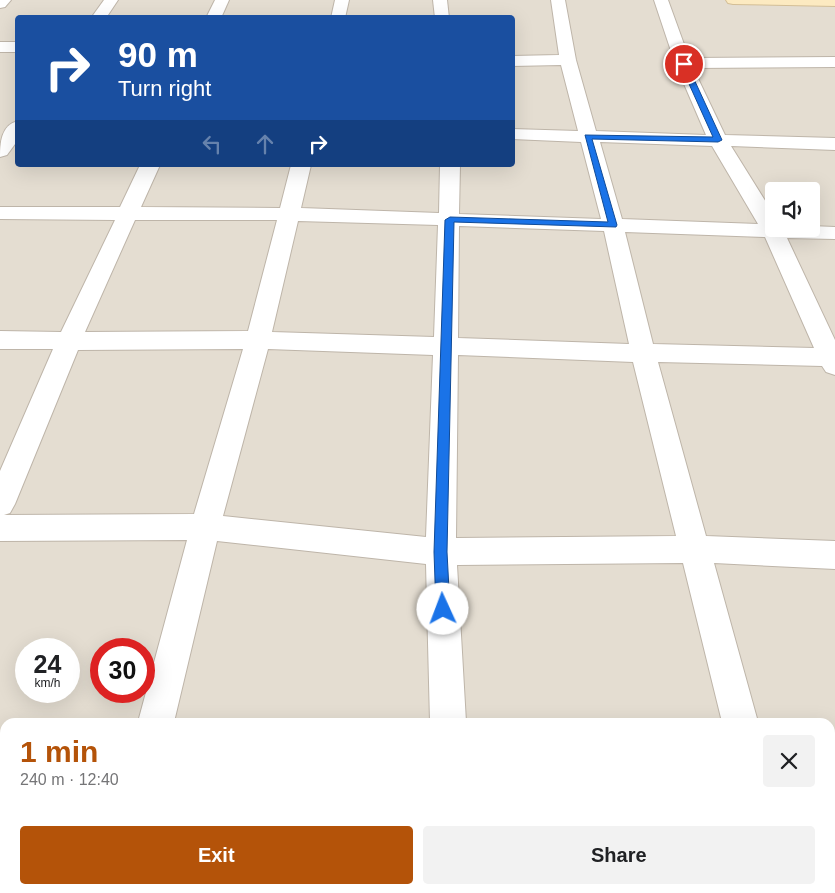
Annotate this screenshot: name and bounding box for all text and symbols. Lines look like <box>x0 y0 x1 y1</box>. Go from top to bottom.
icon: right <box>35 35 100 100</box>
text: 90 m <box>118 35 198 74</box>
pin <box>663 43 705 85</box>
icon: arrive <box>670 50 698 78</box>
text: Turn right <box>118 76 211 101</box>
icon: left <box>198 130 226 158</box>
icon: ahead <box>251 130 279 158</box>
icon: right <box>304 130 332 158</box>
map controls <box>765 182 820 237</box>
button: sound <box>765 182 820 237</box>
position arrow <box>416 582 468 634</box>
speed limit sign: 30 <box>90 638 155 703</box>
text: 24 <box>34 650 61 678</box>
text: km/h <box>34 676 61 690</box>
text: 1 min <box>20 735 98 768</box>
button: close <box>763 735 815 787</box>
text: 240 m · 12:40 <box>20 771 119 788</box>
button: Exit <box>20 826 413 884</box>
button: Share <box>423 826 815 884</box>

